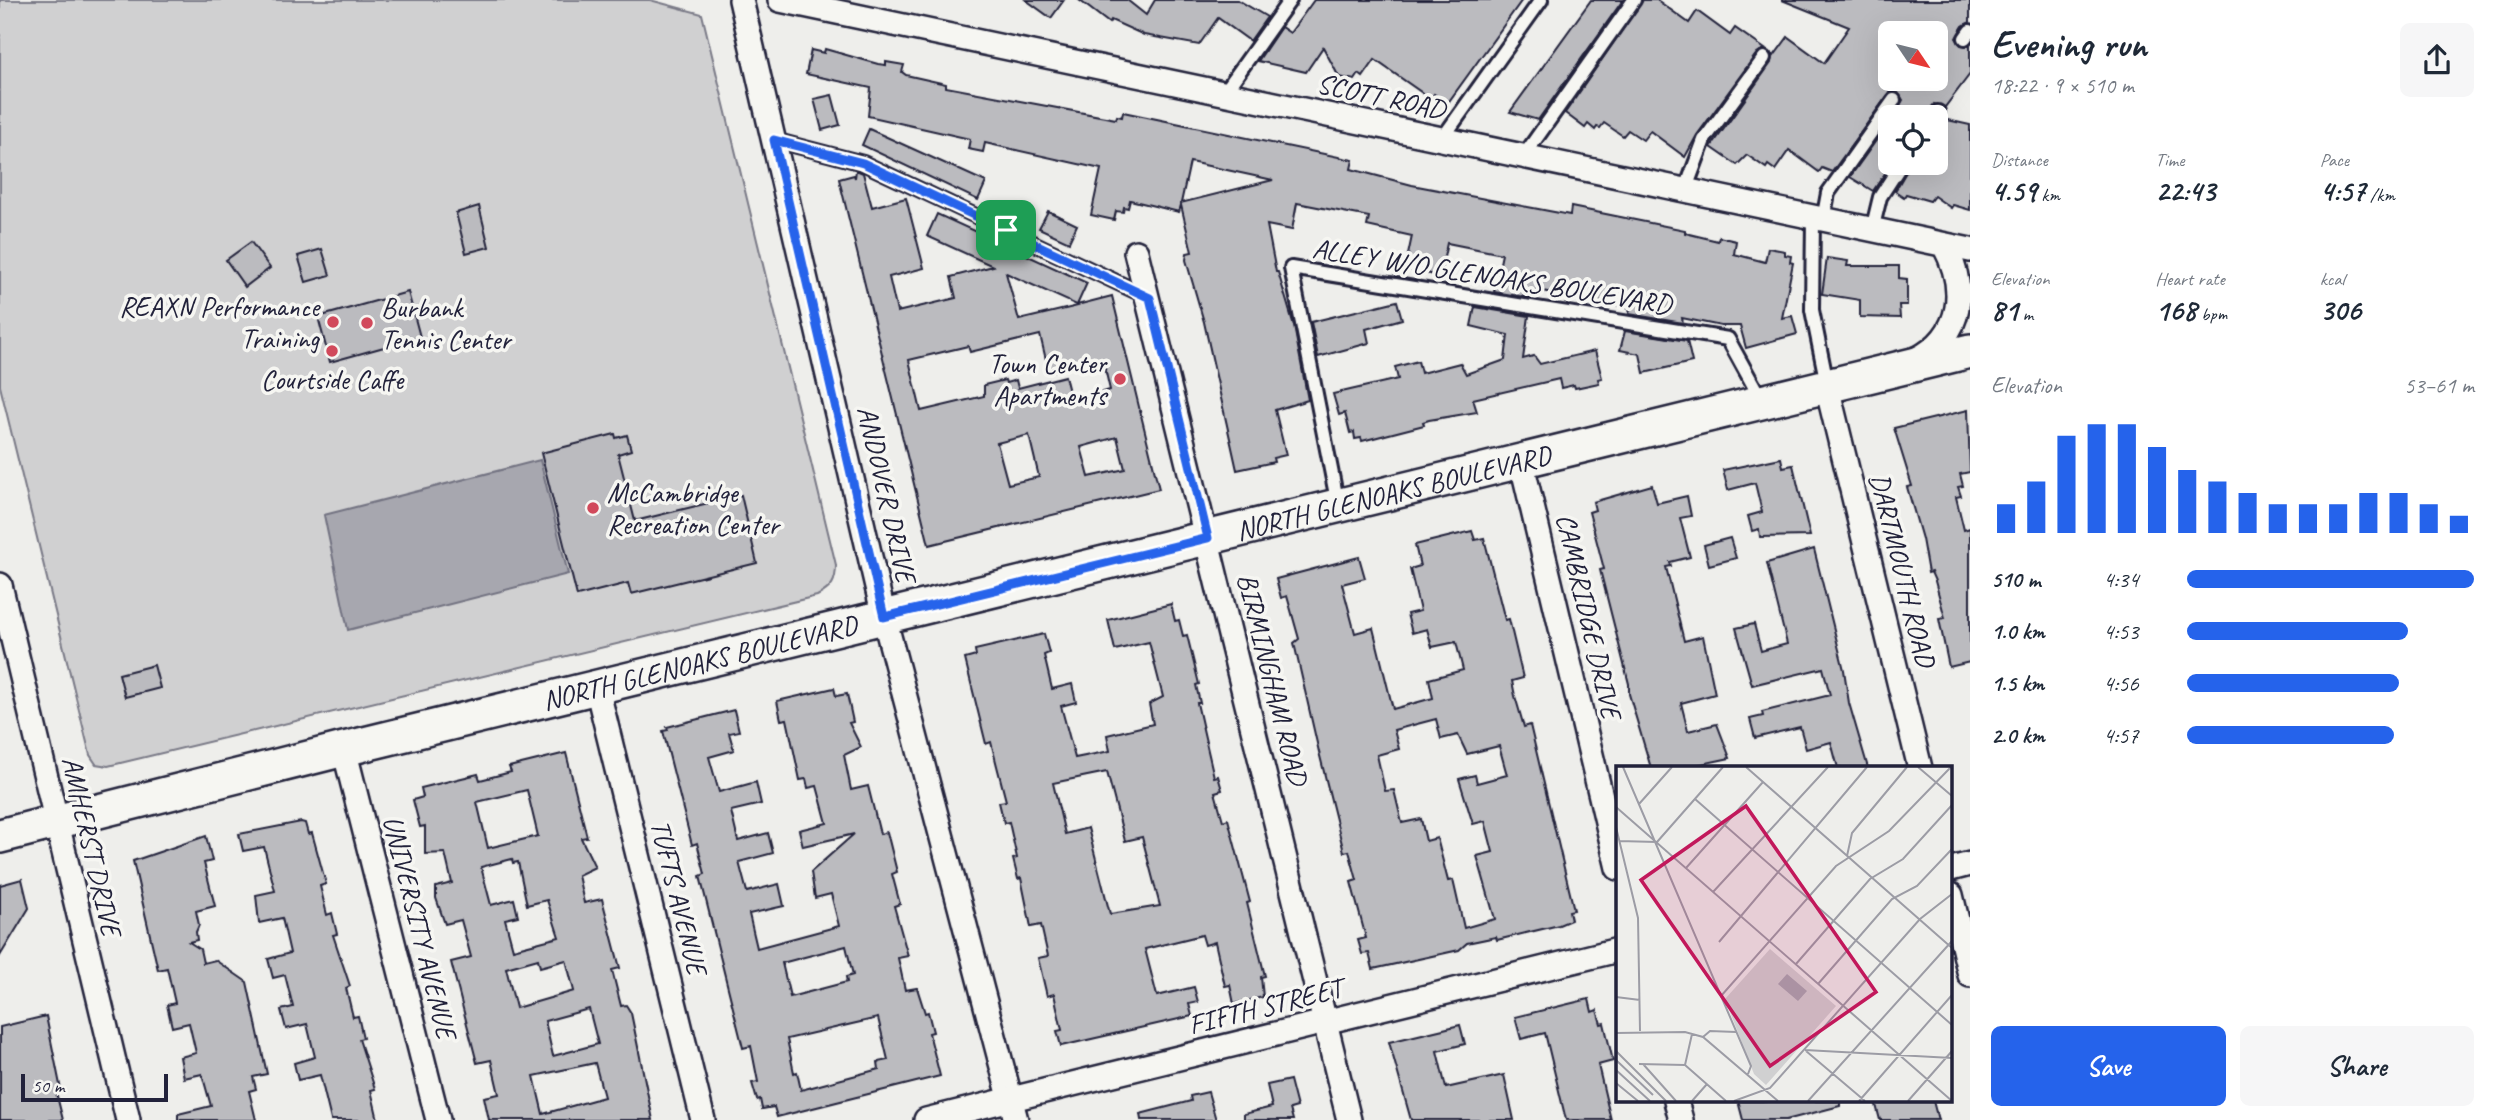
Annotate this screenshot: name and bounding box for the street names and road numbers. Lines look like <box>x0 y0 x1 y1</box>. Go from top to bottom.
street label: SCOTT ROAD <box>1314 65 1451 127</box>
street label: ALLEY W/O GLENOAKS BOULEVARD <box>1310 230 1677 322</box>
street label: ANDOVER DRIVE <box>850 402 925 589</box>
street label: NORTH GLENOAKS BOULEVARD <box>1232 436 1556 548</box>
street label: DARTMOUTH ROAD <box>1862 470 1944 672</box>
street label: CAMBRIDGE DRIVE <box>1548 510 1630 725</box>
street label: BIRMINGHAM ROAD <box>1230 570 1317 791</box>
street label: NORTH GLENOAKS BOULEVARD <box>539 606 862 717</box>
street label: AMHERST DRIVE <box>54 753 130 943</box>
street label: UNIVERSITY AVENUE <box>375 812 465 1046</box>
street label: TUFTS AVENUE <box>643 816 716 981</box>
street label: FIFTH STREET <box>1185 968 1352 1042</box>

